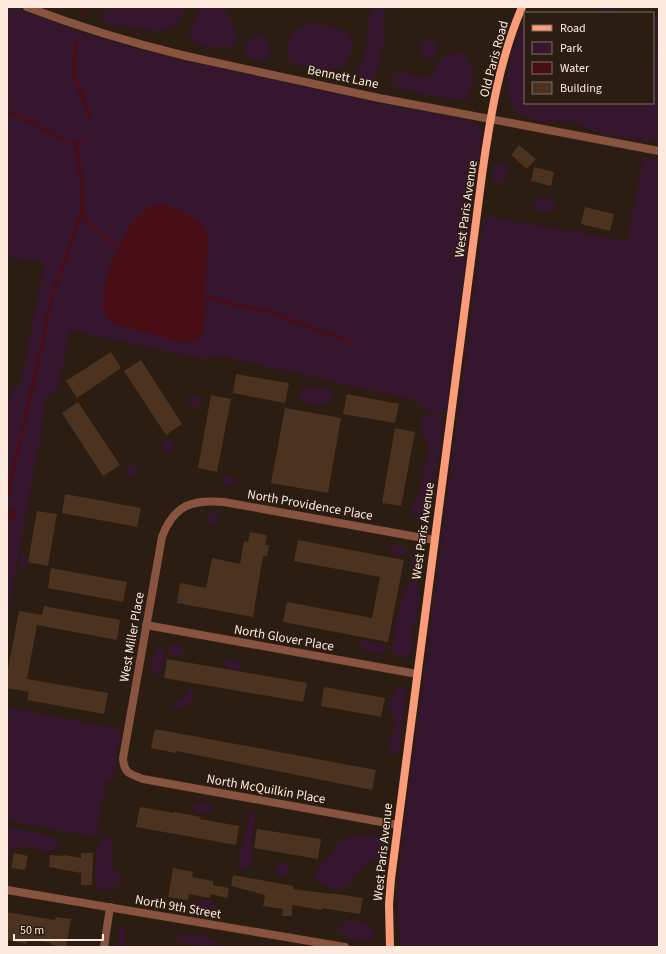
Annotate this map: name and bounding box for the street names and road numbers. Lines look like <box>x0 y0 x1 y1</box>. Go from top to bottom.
street label: Old Paris Road <box>475 19 513 99</box>
street label: Bennett Lane <box>306 61 380 93</box>
street label: West Paris Avenue <box>450 159 482 259</box>
street label: West Paris Avenue <box>407 481 439 581</box>
street label: North Providence Place <box>246 485 374 525</box>
street label: West Miller Place <box>115 591 149 683</box>
street label: North Glover Place <box>233 620 335 656</box>
street label: North McQuilkin Place <box>205 770 327 808</box>
street label: West Paris Avenue <box>369 802 397 902</box>
street label: North 9th Street <box>134 891 223 924</box>

